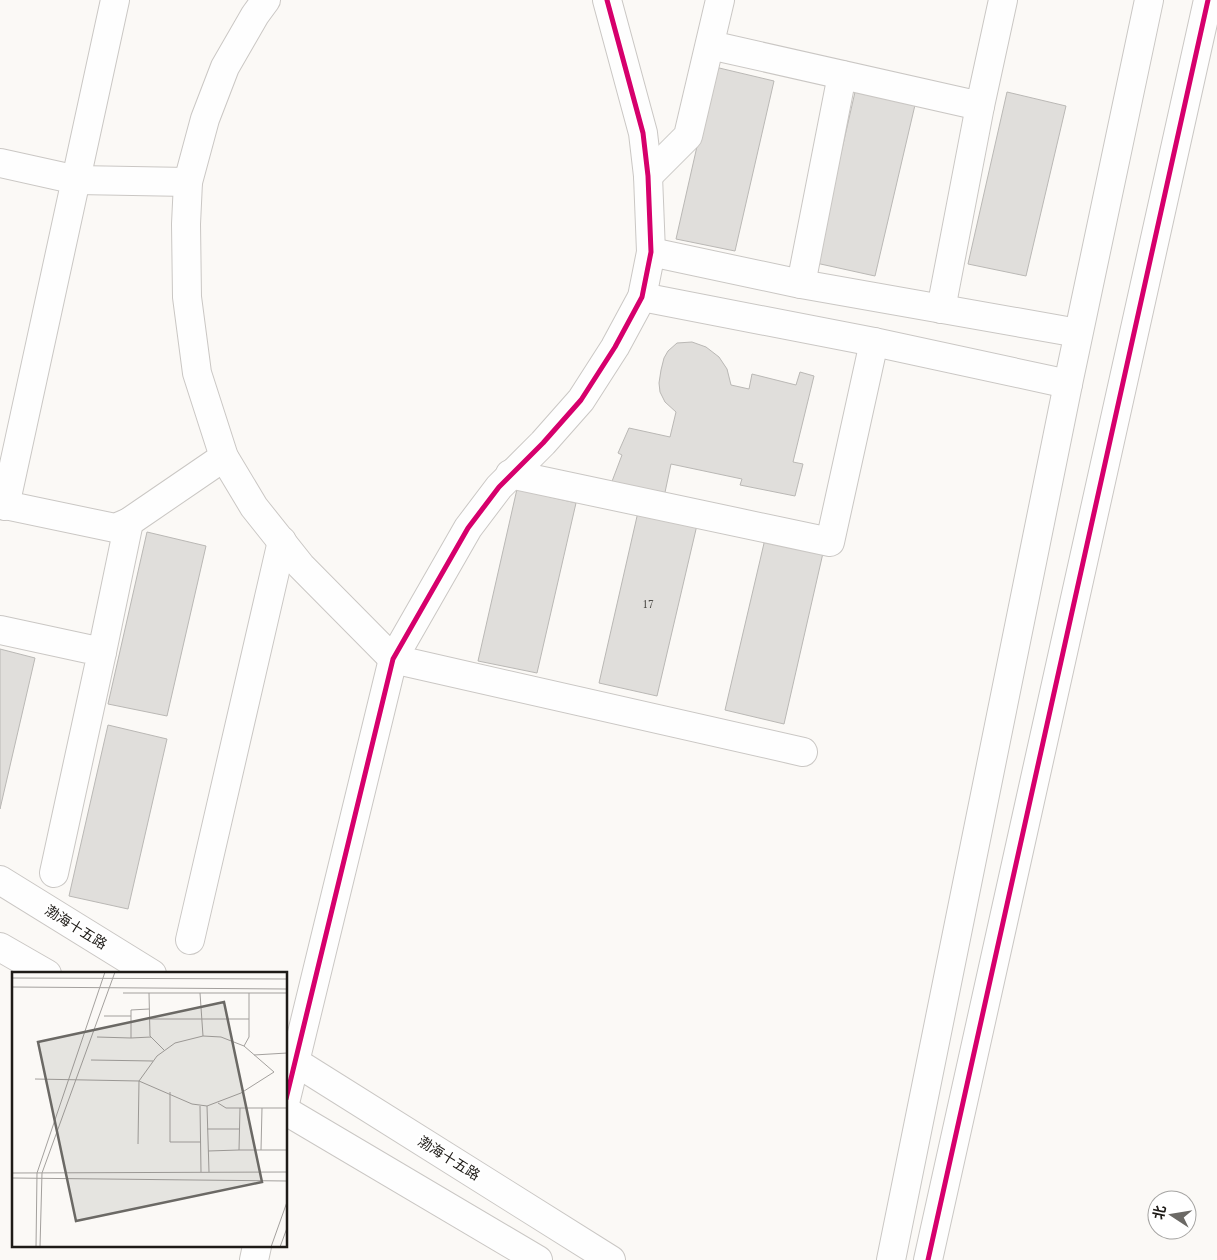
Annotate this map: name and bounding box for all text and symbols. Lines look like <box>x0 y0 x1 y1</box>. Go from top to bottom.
house number: 17 <box>642 597 654 611</box>
street label: 渤海十五路 <box>42 900 111 953</box>
inset map <box>12 972 288 1248</box>
street label: 渤海十五路 <box>415 1131 484 1184</box>
north arrow <box>1147 1190 1197 1240</box>
text: 北 <box>1148 1203 1170 1221</box>

